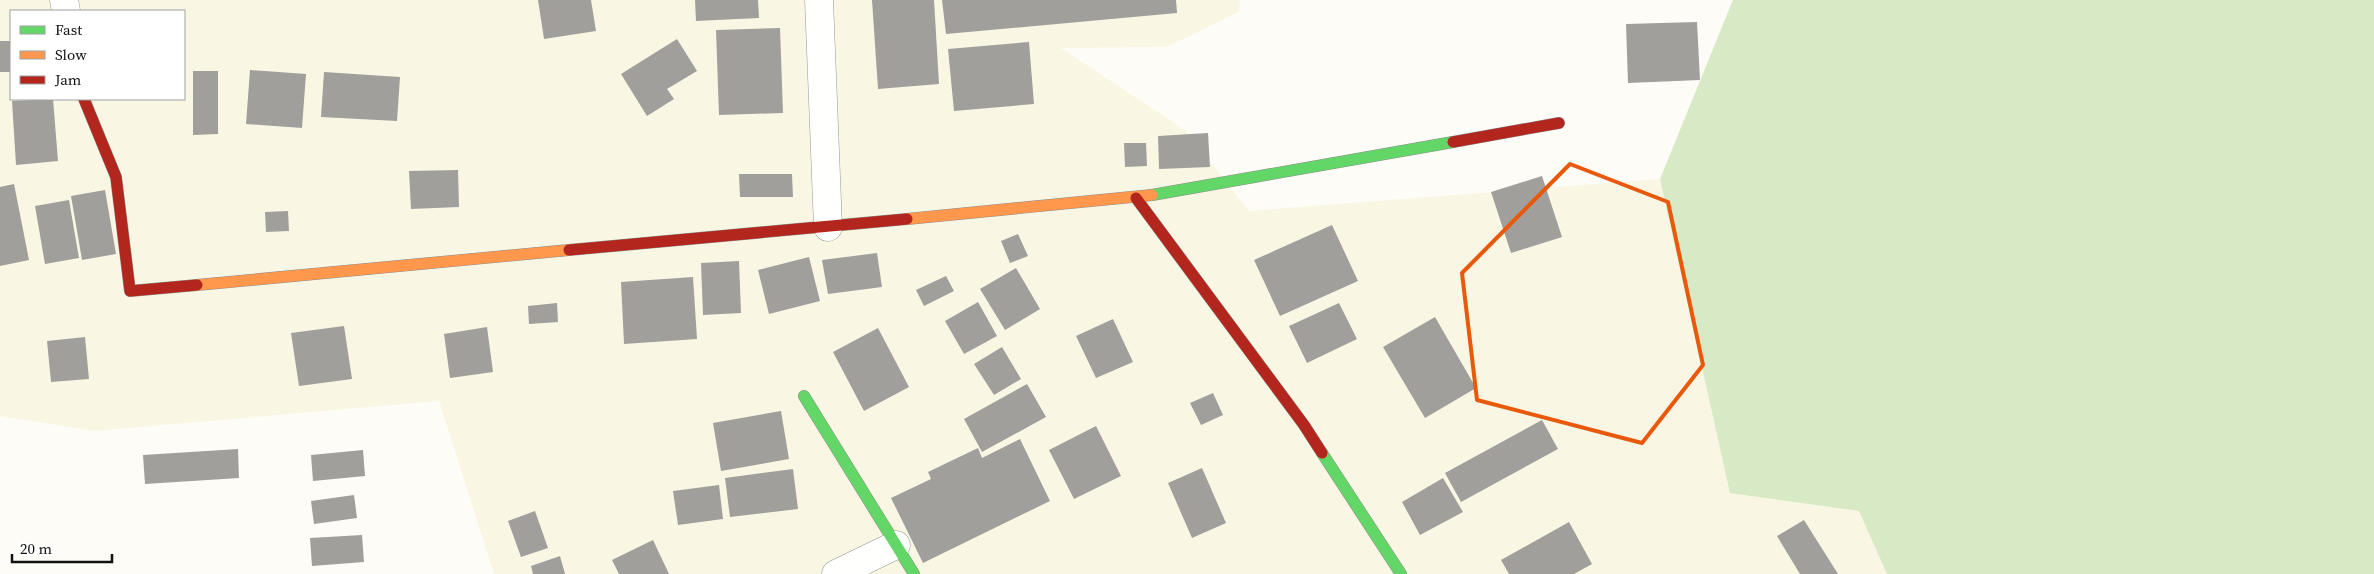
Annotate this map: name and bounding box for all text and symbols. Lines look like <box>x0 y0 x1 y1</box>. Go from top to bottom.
legend <box>10 10 185 100</box>
text: Fast <box>55 19 82 40</box>
text: Slow <box>55 44 87 65</box>
text: Jam <box>54 69 82 90</box>
scale bar <box>12 532 112 564</box>
text: 20 m <box>20 538 52 559</box>

